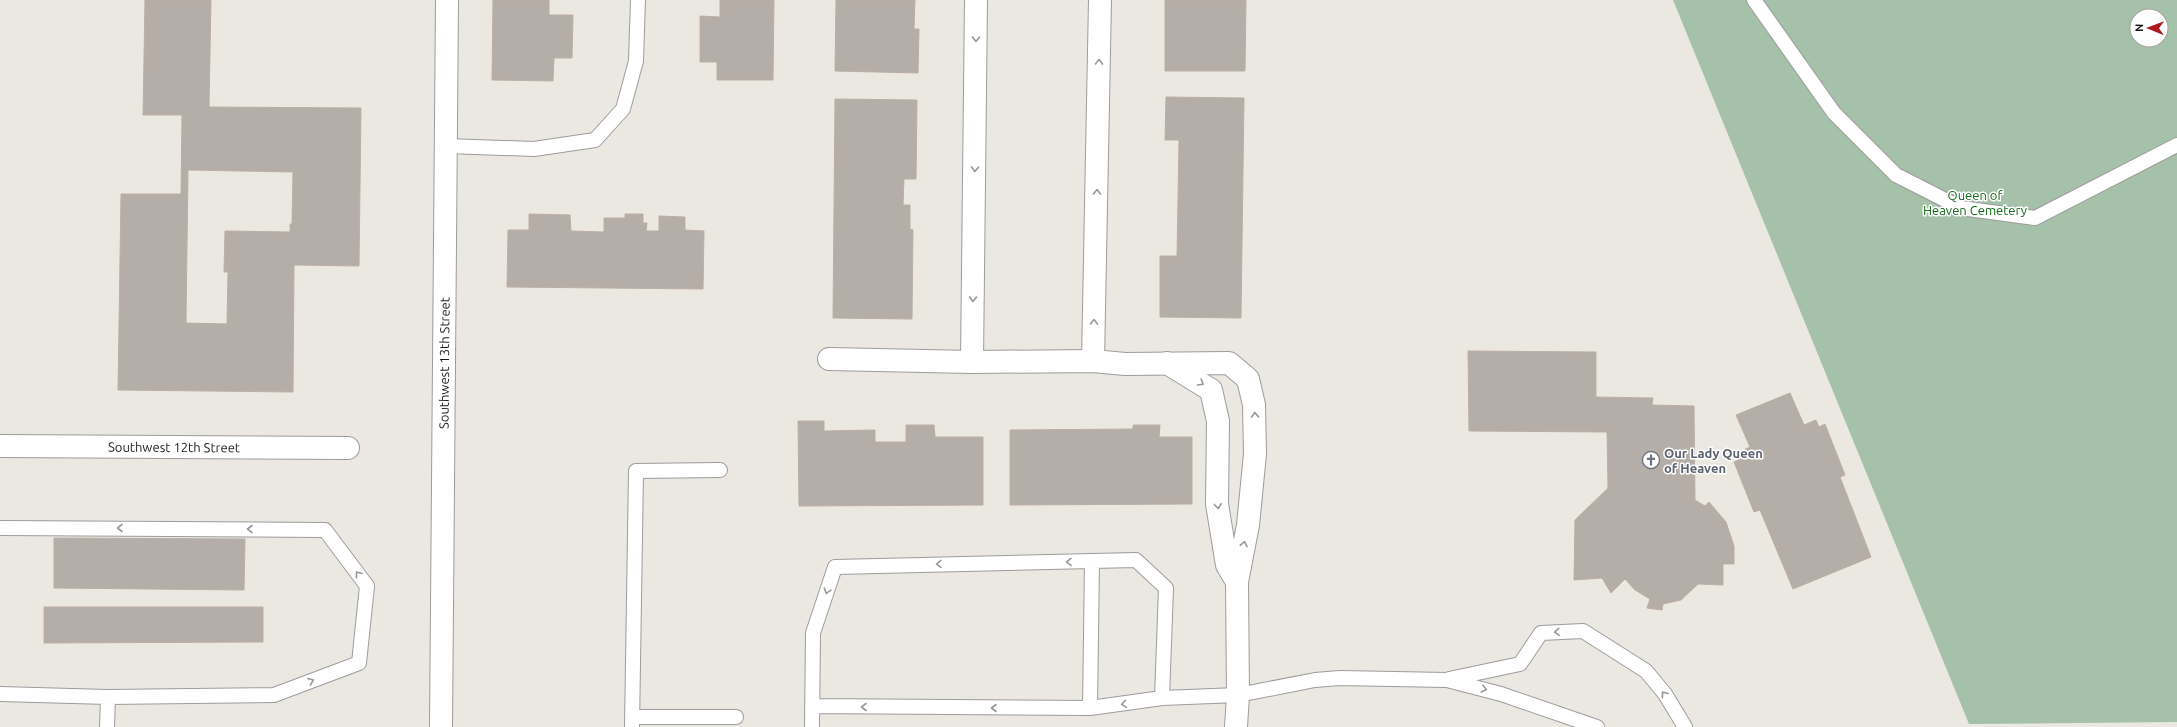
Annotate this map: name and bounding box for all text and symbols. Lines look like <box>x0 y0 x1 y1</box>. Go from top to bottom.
north arrow <box>2129 8 2169 48</box>
text: N <box>2133 24 2145 32</box>
one-way arrow <box>972 36 980 42</box>
one-way arrow <box>1095 59 1103 65</box>
one-way arrow <box>971 166 979 172</box>
park label: Queen of Heaven Cemetery <box>1923 188 2027 217</box>
one-way arrow <box>1092 189 1101 195</box>
one-way arrow <box>969 296 977 302</box>
street label: Southwest 13th Street <box>436 297 452 429</box>
one-way arrow <box>1090 319 1098 325</box>
one-way arrow <box>1196 379 1203 386</box>
one-way arrow <box>1250 412 1259 418</box>
street label: Southwest 12th Street <box>108 440 240 454</box>
place label: Our Lady Queen of Heaven <box>1664 446 1763 475</box>
church icon: Our Lady Queen of Heaven <box>1641 450 1661 470</box>
one-way arrow <box>1213 503 1222 509</box>
one-way arrow <box>117 524 123 532</box>
one-way arrow <box>247 525 253 533</box>
one-way arrow <box>1239 541 1248 547</box>
one-way arrow <box>1066 557 1072 566</box>
one-way arrow <box>936 560 942 569</box>
one-way arrow <box>355 571 363 578</box>
one-way arrow <box>823 588 831 595</box>
one-way arrow <box>1554 628 1560 636</box>
one-way arrow <box>307 678 314 686</box>
one-way arrow <box>1481 685 1488 693</box>
one-way arrow <box>1662 692 1669 699</box>
one-way arrow <box>1121 699 1127 708</box>
one-way arrow <box>861 703 867 711</box>
one-way arrow <box>991 704 997 712</box>

